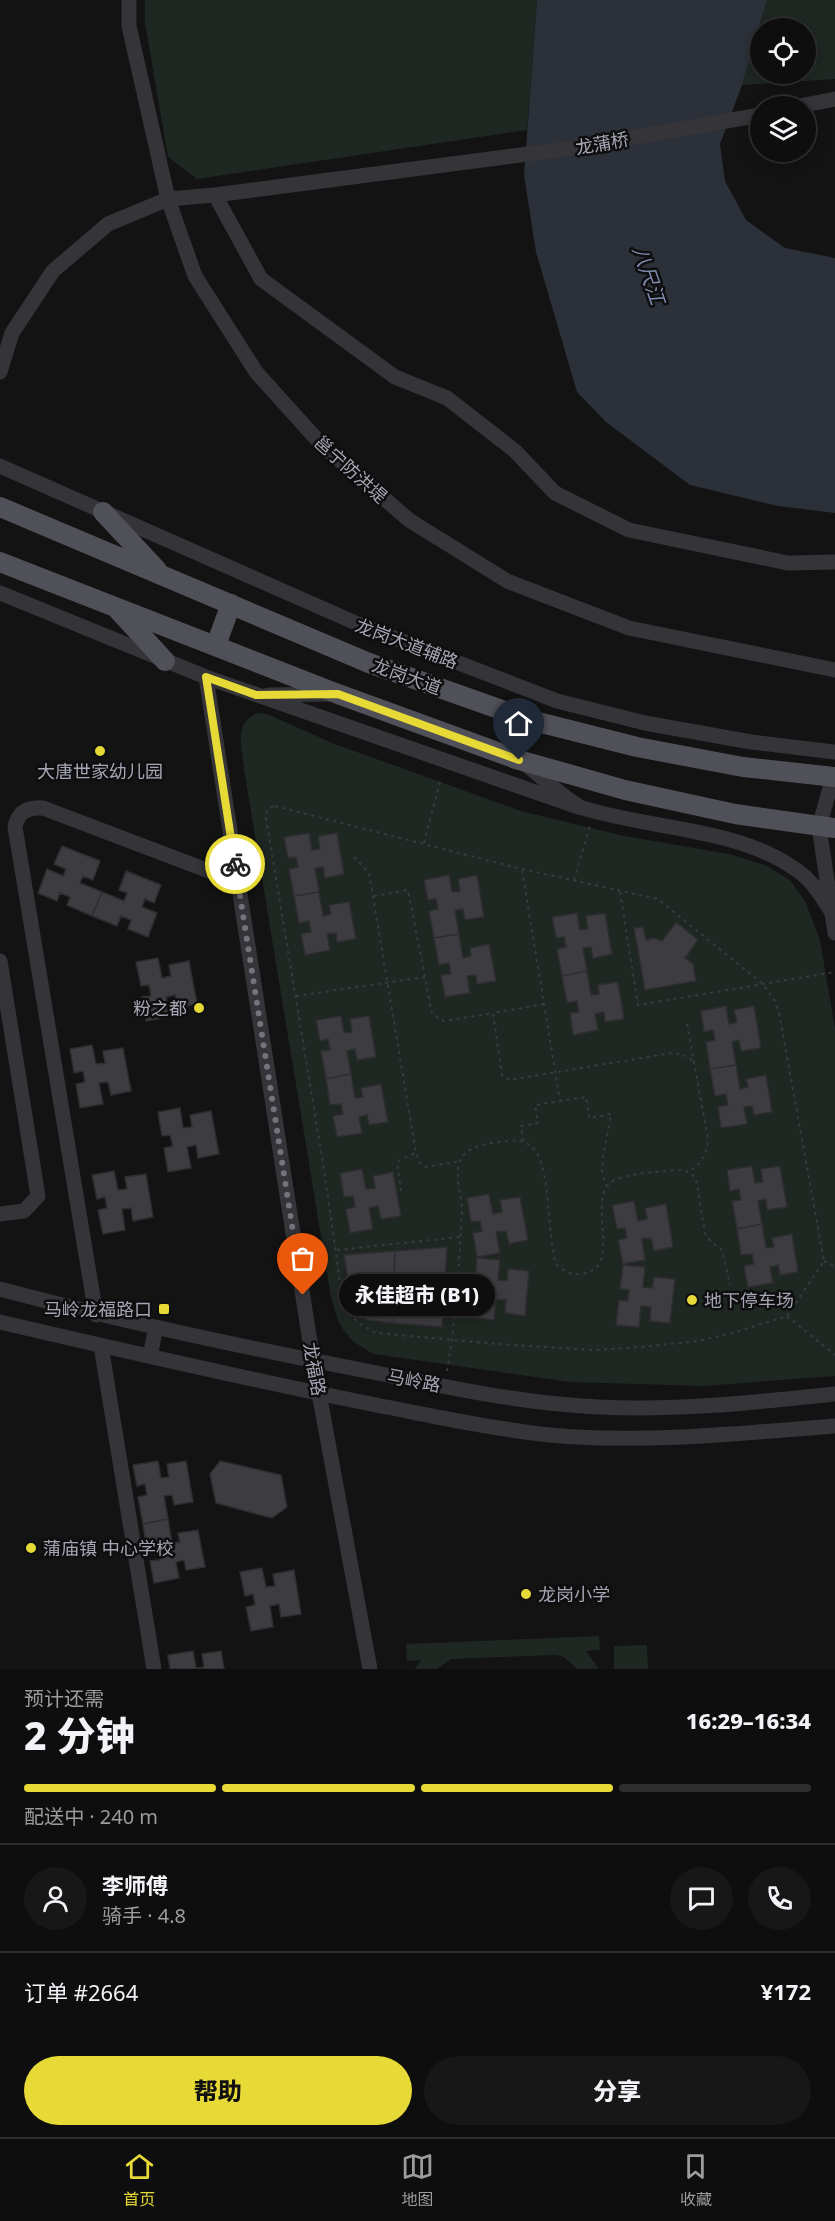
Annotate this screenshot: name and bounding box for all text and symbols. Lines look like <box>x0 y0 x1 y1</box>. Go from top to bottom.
map controls <box>750 18 816 162</box>
button: locate <box>750 18 816 84</box>
button: layers <box>750 96 816 162</box>
street label: 龙蒲桥 <box>573 126 631 160</box>
water label: 八尺江 <box>626 242 672 310</box>
street label: 邕宁防洪堤 <box>310 430 392 508</box>
street label: 龙岗大道辅路 <box>352 612 462 674</box>
street label: 龙岗大道 <box>369 652 445 700</box>
pin <box>493 698 544 760</box>
icon: home <box>502 707 535 740</box>
marker: 大唐世家幼儿园 <box>93 744 107 758</box>
place label: 大唐世家幼儿园 <box>37 759 163 783</box>
courier <box>205 834 265 894</box>
icon: bike <box>219 848 252 881</box>
place label: 粉之都 <box>133 996 187 1020</box>
marker: 粉之都 <box>192 1001 206 1015</box>
pin <box>277 1233 328 1295</box>
icon: bag <box>286 1242 319 1275</box>
callout: 永佳超市 (B1) <box>339 1274 495 1316</box>
text: 永佳超市 (B1) <box>355 1281 479 1308</box>
place label: 地下停车场 <box>704 1288 794 1312</box>
marker: 地下停车场 <box>685 1293 699 1307</box>
place label: 马岭龙福路口 <box>44 1297 152 1321</box>
marker: 马岭龙福路口 <box>157 1302 171 1316</box>
street label: 龙福路 <box>298 1340 332 1398</box>
street label: 马岭路 <box>385 1363 443 1397</box>
place label: 蒲庙镇 中心学校 <box>43 1536 174 1560</box>
marker: 蒲庙镇 中心学校 <box>24 1541 38 1555</box>
place label: 龙岗小学 <box>538 1582 610 1606</box>
marker: 龙岗小学 <box>519 1587 533 1601</box>
text: 预计还需 <box>24 1685 104 1712</box>
text: 16:29–16:34 <box>686 1705 811 1735</box>
text: 2 分钟 <box>24 1708 135 1761</box>
text: 配送中 · 240 m <box>24 1803 158 1830</box>
button: person <box>24 1867 87 1930</box>
button: chat <box>670 1867 733 1930</box>
button: phone <box>748 1867 811 1930</box>
text: 李师傅 <box>102 1870 168 1900</box>
text: 骑手 · 4.8 <box>102 1902 186 1929</box>
text: ¥172 <box>761 1976 811 2006</box>
text: 订单 #2664 <box>24 1977 138 2007</box>
button: 帮助 <box>24 2056 412 2125</box>
button: 分享 <box>424 2056 811 2125</box>
tab: 首页 <box>123 2150 156 2210</box>
tab: 地图 <box>401 2150 434 2210</box>
tab: 收藏 <box>679 2150 712 2210</box>

